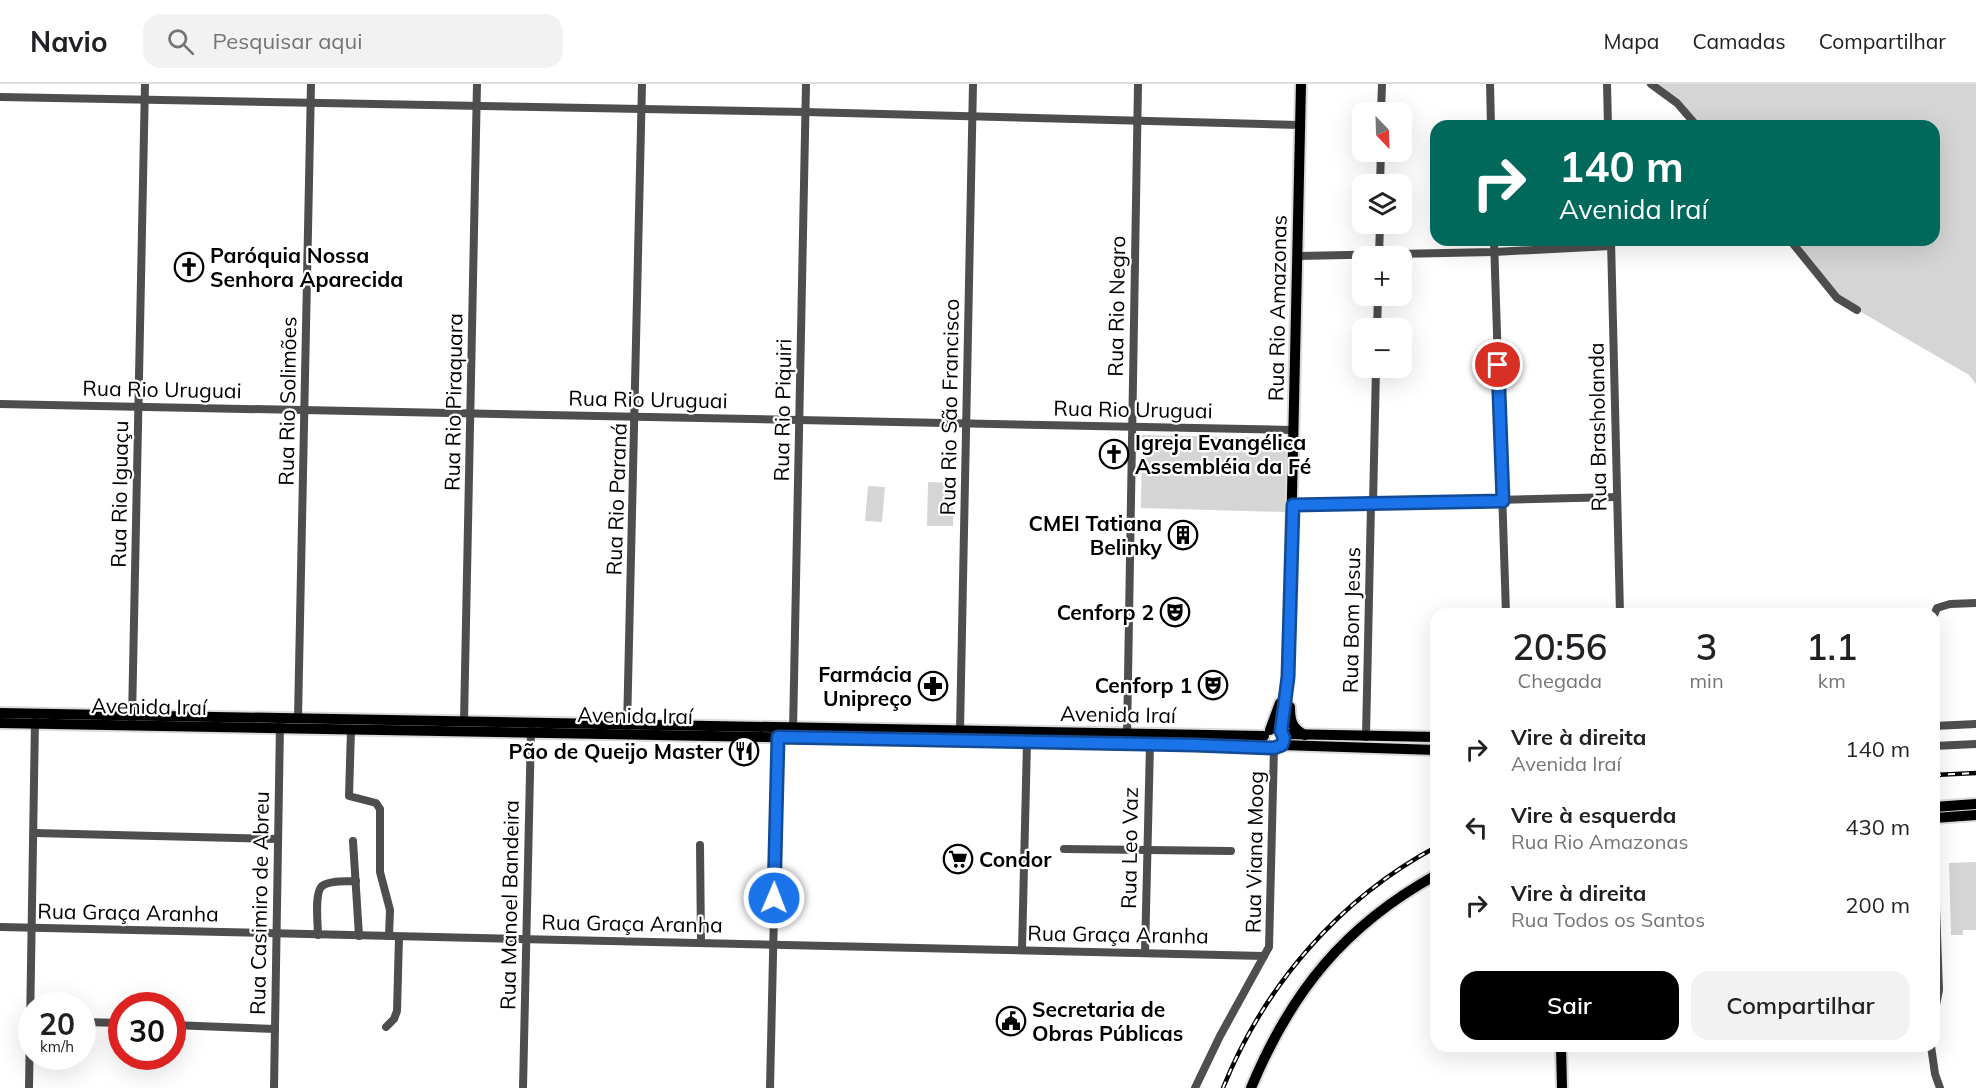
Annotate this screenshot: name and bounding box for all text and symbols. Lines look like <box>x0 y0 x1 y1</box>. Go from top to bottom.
search box <box>143 14 563 68</box>
text: Navio <box>30 24 107 59</box>
icon: search <box>164 25 197 58</box>
text: Pesquisar aqui <box>212 27 363 55</box>
text: Mapa <box>1604 28 1659 54</box>
text: Camadas <box>1692 28 1786 54</box>
text: Compartilhar <box>1819 28 1946 54</box>
north arrow <box>1352 102 1412 162</box>
map controls <box>1352 102 1412 378</box>
text: 140 m <box>1559 140 1684 193</box>
icon: right <box>1460 144 1538 222</box>
button: layers <box>1352 174 1412 234</box>
text: Avenida Iraí <box>1559 192 1708 226</box>
street label: Rua Rio Amazonas <box>1262 215 1292 401</box>
street label: Rua Rio Negro <box>1102 235 1130 377</box>
place label: Paróquia Nossa Senhora Aparecida <box>210 242 403 292</box>
button: + <box>1352 246 1412 306</box>
church icon: Paróquia Nossa Senhora Aparecida <box>173 251 205 283</box>
street label: Rua Rio São Francisco <box>934 298 964 516</box>
street label: Rua Rio Piraquara <box>438 313 468 491</box>
street label: Rua Rio Solimões <box>273 316 301 486</box>
button: − <box>1352 318 1412 378</box>
street label: Rua Rio Piquiri <box>768 338 796 482</box>
pin <box>1472 339 1523 390</box>
street label: Rua Brasholanda <box>1583 342 1611 512</box>
icon: arrive <box>1481 348 1514 381</box>
street label: Rua Rio Uruguai <box>82 375 242 403</box>
street label: Rua Rio Uruguai <box>568 385 728 413</box>
street label: Rua Rio Uruguai <box>1053 395 1213 423</box>
street label: Rua Rio Iguaçu <box>105 420 133 568</box>
street label: Rua Rio Paraná <box>600 422 632 576</box>
place label: Igreja Evangélica Assembléia da Fé <box>1135 429 1311 479</box>
church icon: Igreja Evangélica Assembléia da Fé <box>1098 438 1130 470</box>
place label: CMEI Tatiana Belinky <box>1029 510 1163 560</box>
building icon: CMEI Tatiana Belinky <box>1167 519 1199 551</box>
street label: Rua Bom Jesus <box>1337 547 1365 693</box>
theatre icon: Cenforp 2 <box>1159 596 1191 628</box>
place label: Cenforp 2 <box>1057 599 1154 625</box>
text: 20:56 <box>1512 624 1607 669</box>
text: 3 <box>1696 624 1717 669</box>
text: 1.1 <box>1806 624 1858 669</box>
place label: Farmácia Unipreço <box>818 661 912 711</box>
text: Chegada <box>1518 668 1602 693</box>
text: min <box>1690 668 1724 693</box>
text: km <box>1818 668 1846 693</box>
theatre icon: Cenforp 1 <box>1197 669 1229 701</box>
pharmacy icon: Farmácia Unipreço <box>917 670 949 702</box>
place label: Cenforp 1 <box>1095 672 1192 698</box>
street label: Avenida Iraí <box>91 692 208 720</box>
street label: Avenida Iraí <box>1060 700 1177 728</box>
street label: Avenida Iraí <box>577 701 694 729</box>
text: Vire à direita <box>1511 723 1646 751</box>
icon: right <box>1460 733 1493 766</box>
restaurant icon: Pão de Queijo Master <box>728 735 760 767</box>
text: 140 m <box>1845 735 1910 763</box>
place label: Pão de Queijo Master <box>509 738 724 764</box>
text: Avenida Iraí <box>1511 751 1621 776</box>
street label: Rua Viana Moog <box>1240 771 1268 933</box>
street label: Rua Leo Vaz <box>1115 787 1143 909</box>
street label: Rua Casimiro de Abreu <box>244 791 274 1015</box>
street label: Rua Manoel Bandeira <box>494 800 524 1010</box>
text: Vire à esquerda <box>1511 801 1676 829</box>
icon: left <box>1460 811 1493 844</box>
text: 430 m <box>1845 813 1910 841</box>
text: Rua Rio Amazonas <box>1511 829 1688 854</box>
supermarket icon: Condor <box>942 843 974 875</box>
place label: Condor <box>979 846 1052 872</box>
position arrow <box>742 866 806 930</box>
text: Vire à direita <box>1511 879 1646 907</box>
icon: right <box>1460 889 1493 922</box>
text: 200 m <box>1845 891 1910 919</box>
street label: Rua Graça Aranha <box>37 897 219 927</box>
text: Rua Todos os Santos <box>1511 907 1705 932</box>
street label: Rua Graça Aranha <box>541 908 723 938</box>
street label: Rua Graça Aranha <box>1027 919 1209 949</box>
button: Sair <box>1460 971 1679 1040</box>
button: Compartilhar <box>1691 971 1910 1040</box>
speed limit sign: 30 <box>108 992 186 1070</box>
place label: Secretaria de Obras Públicas <box>1032 996 1183 1046</box>
text: 20 <box>39 1005 75 1043</box>
public building icon: Secretaria de Obras Públicas <box>995 1005 1027 1037</box>
text: km/h <box>40 1037 74 1056</box>

